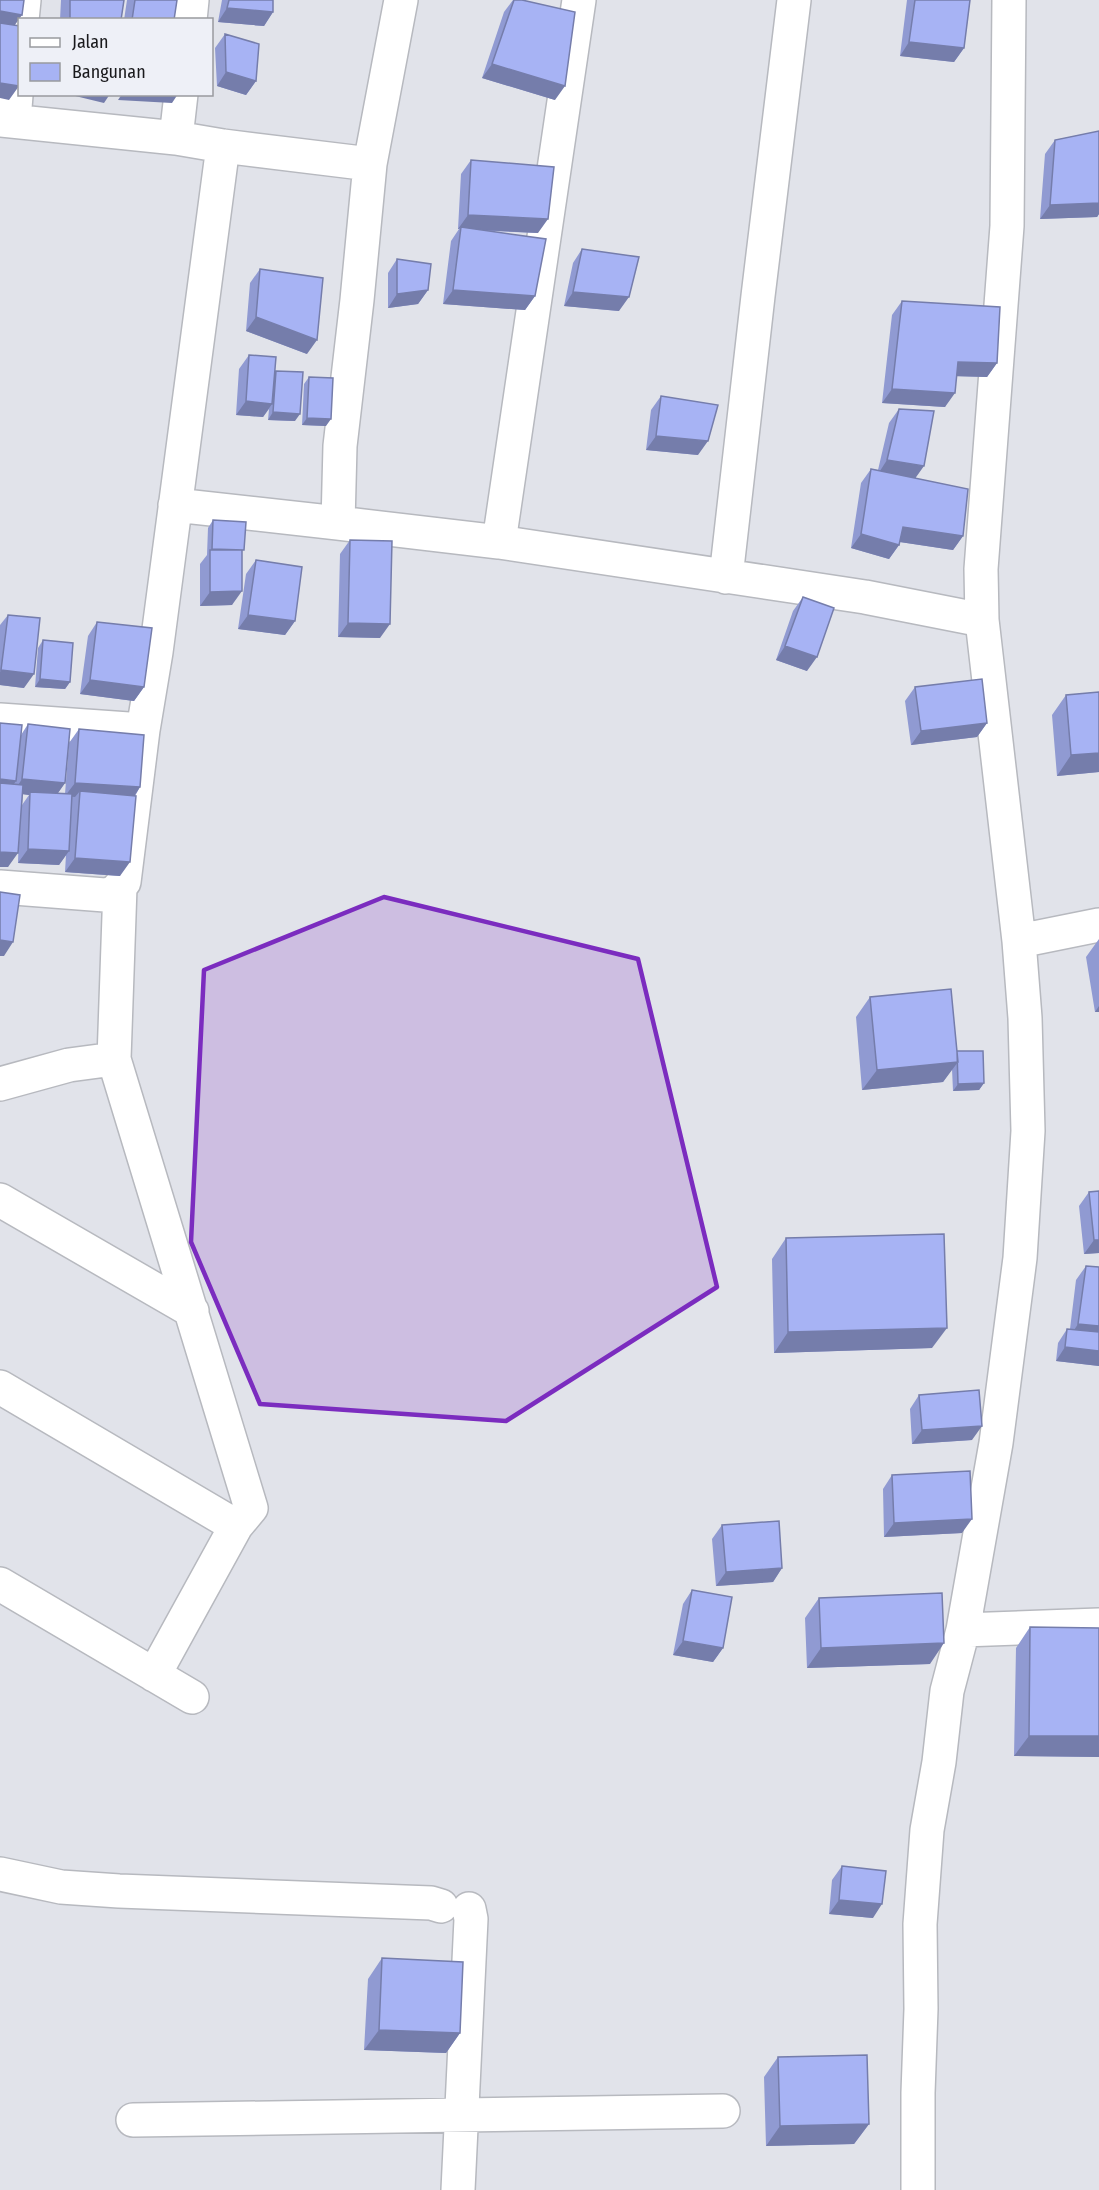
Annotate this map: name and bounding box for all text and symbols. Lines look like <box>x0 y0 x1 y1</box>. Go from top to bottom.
legend <box>18 18 213 96</box>
text: Jalan <box>72 31 109 53</box>
text: Bangunan <box>72 61 146 83</box>

